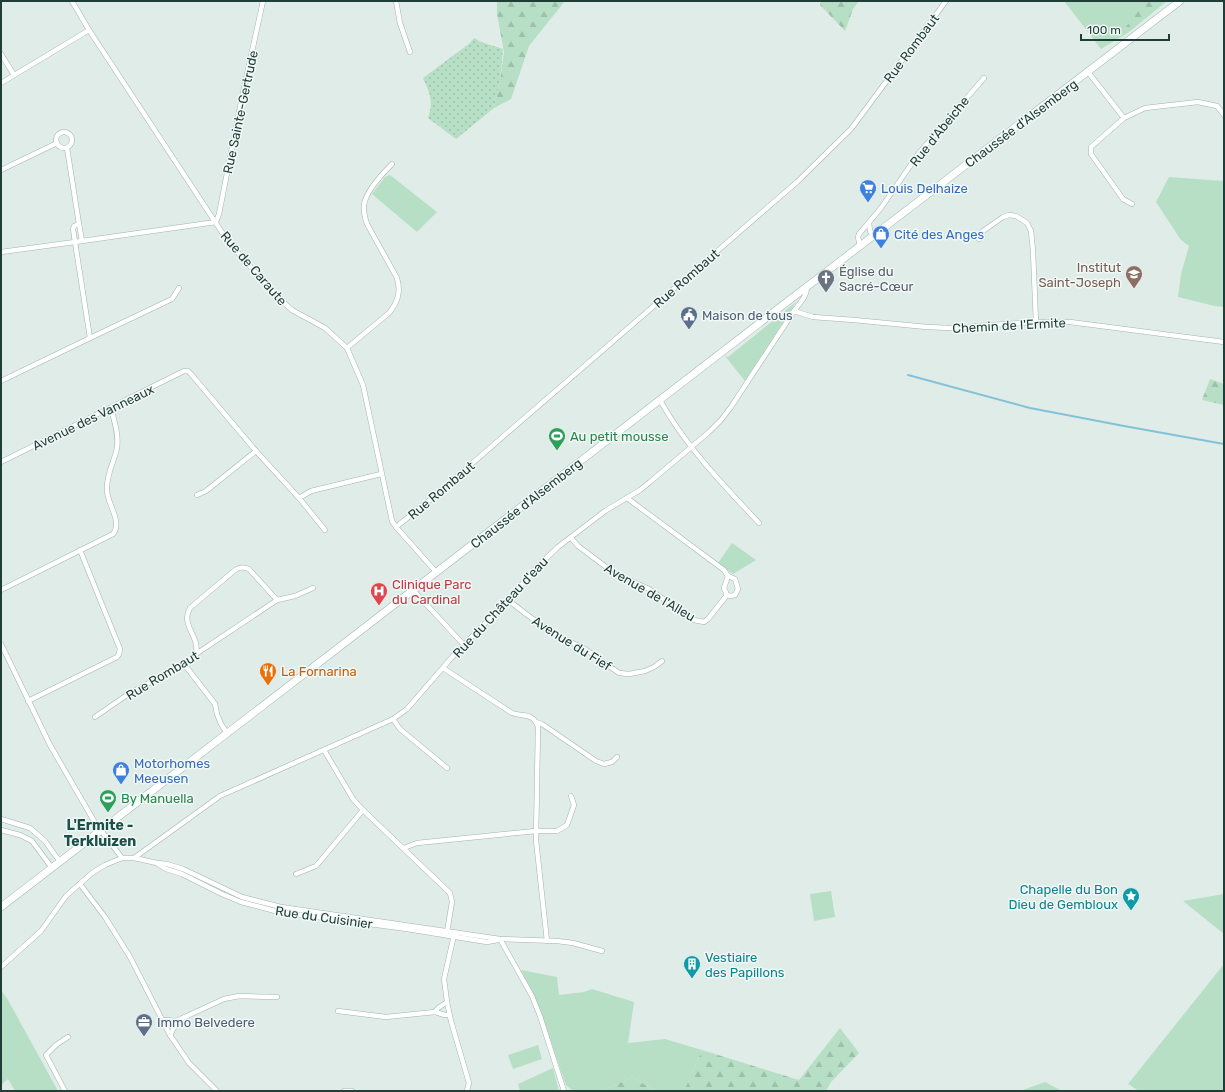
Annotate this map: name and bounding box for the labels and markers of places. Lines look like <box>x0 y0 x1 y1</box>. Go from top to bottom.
supermarket icon: Louis Delhaize <box>858 178 878 203</box>
place label: Louis Delhaize <box>881 181 968 196</box>
shop icon: Cité des Anges <box>871 224 891 249</box>
place label: Cité des Anges <box>894 227 984 243</box>
place label: Institut Saint-Joseph <box>1038 260 1121 290</box>
place label: Église du Sacré-Cœur <box>839 264 913 294</box>
school or university icon: Institut Saint-Joseph <box>1124 264 1144 289</box>
church icon: Église du Sacré-Cœur <box>816 268 836 293</box>
public building icon: Maison de tous <box>679 305 699 330</box>
place label: Maison de tous <box>702 308 793 323</box>
sports icon: Au petit mousse <box>547 426 567 451</box>
place label: Au petit mousse <box>570 429 669 444</box>
place label: Clinique Parc du Cardinal <box>392 577 471 607</box>
hospital icon: Clinique Parc du Cardinal <box>369 581 389 606</box>
restaurant icon: La Fornarina <box>258 661 278 686</box>
place label: La Fornarina <box>281 664 357 679</box>
place label: Motorhomes Meeusen <box>134 756 210 786</box>
shop icon: Motorhomes Meeusen <box>111 760 131 785</box>
sports icon: By Manuella <box>98 788 118 813</box>
place label: By Manuella <box>121 791 194 806</box>
place label: Chapelle du Bon Dieu de Gembloux <box>1009 882 1118 912</box>
place icon: Chapelle du Bon Dieu de Gembloux <box>1121 886 1141 911</box>
place label: Vestiaire des Papillons <box>705 950 785 980</box>
building icon: Vestiaire des Papillons <box>682 954 702 979</box>
office icon: Immo Belvedere <box>134 1012 154 1037</box>
place label: Immo Belvedere <box>157 1015 255 1030</box>

